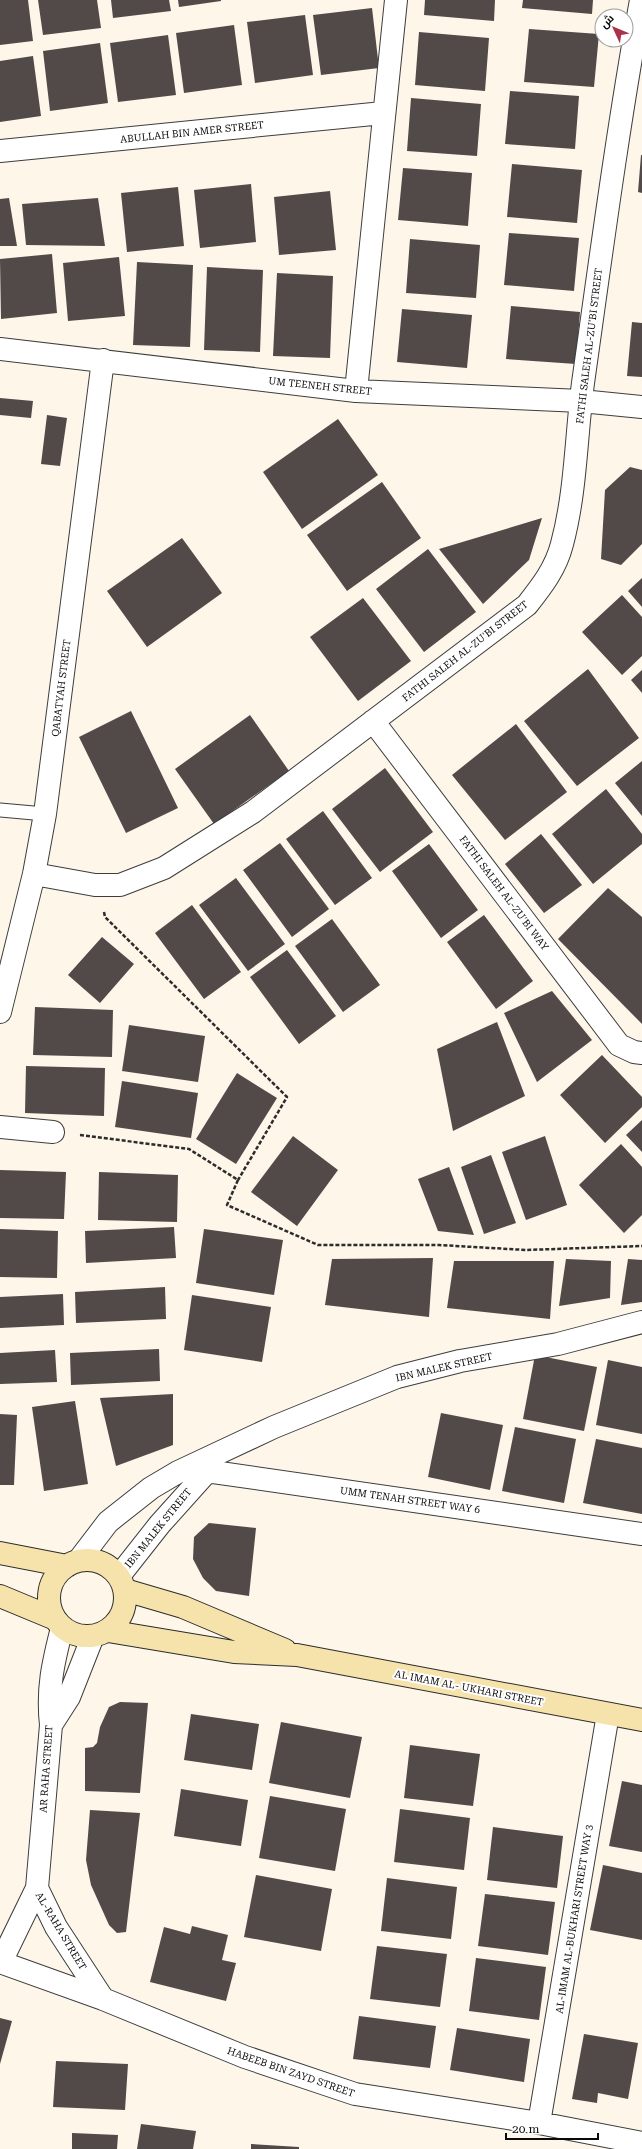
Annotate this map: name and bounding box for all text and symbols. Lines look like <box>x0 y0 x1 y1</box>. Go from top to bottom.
north arrow <box>594 8 634 48</box>
text: ش <box>598 12 617 31</box>
street label: ABULLAH BIN AMER STREET <box>120 119 265 145</box>
street label: FATHI SALEH AL-ZU'BI STREET <box>574 267 604 424</box>
street label: UM TEENEH STREET <box>268 375 373 397</box>
street label: FATHI SALEH AL-ZU'BI STREET <box>400 598 530 704</box>
street label: QABATYAH STREET <box>50 638 72 737</box>
street label: FATHI SALEH AL-ZU'BI WAY <box>457 834 551 953</box>
street label: IBN MALEK STREET <box>395 1350 494 1383</box>
street label: UMM TENAH STREET WAY 6 <box>339 1485 481 1515</box>
street label: IBN MALEK STREET <box>123 1486 194 1570</box>
street label: AL IMAM AL- UKHARI STREET <box>394 1668 545 1708</box>
street label: AR RAHA STREET <box>37 1725 55 1813</box>
street label: AL-IMAM AL-BUKHARI STREET WAY 3 <box>554 1823 594 2014</box>
street label: AL-RAHA STREET <box>33 1890 89 1972</box>
street label: HABEEB BIN ZAYD STREET <box>226 2045 356 2099</box>
scale bar <box>506 2115 598 2141</box>
text: 20 m <box>512 2122 539 2136</box>

